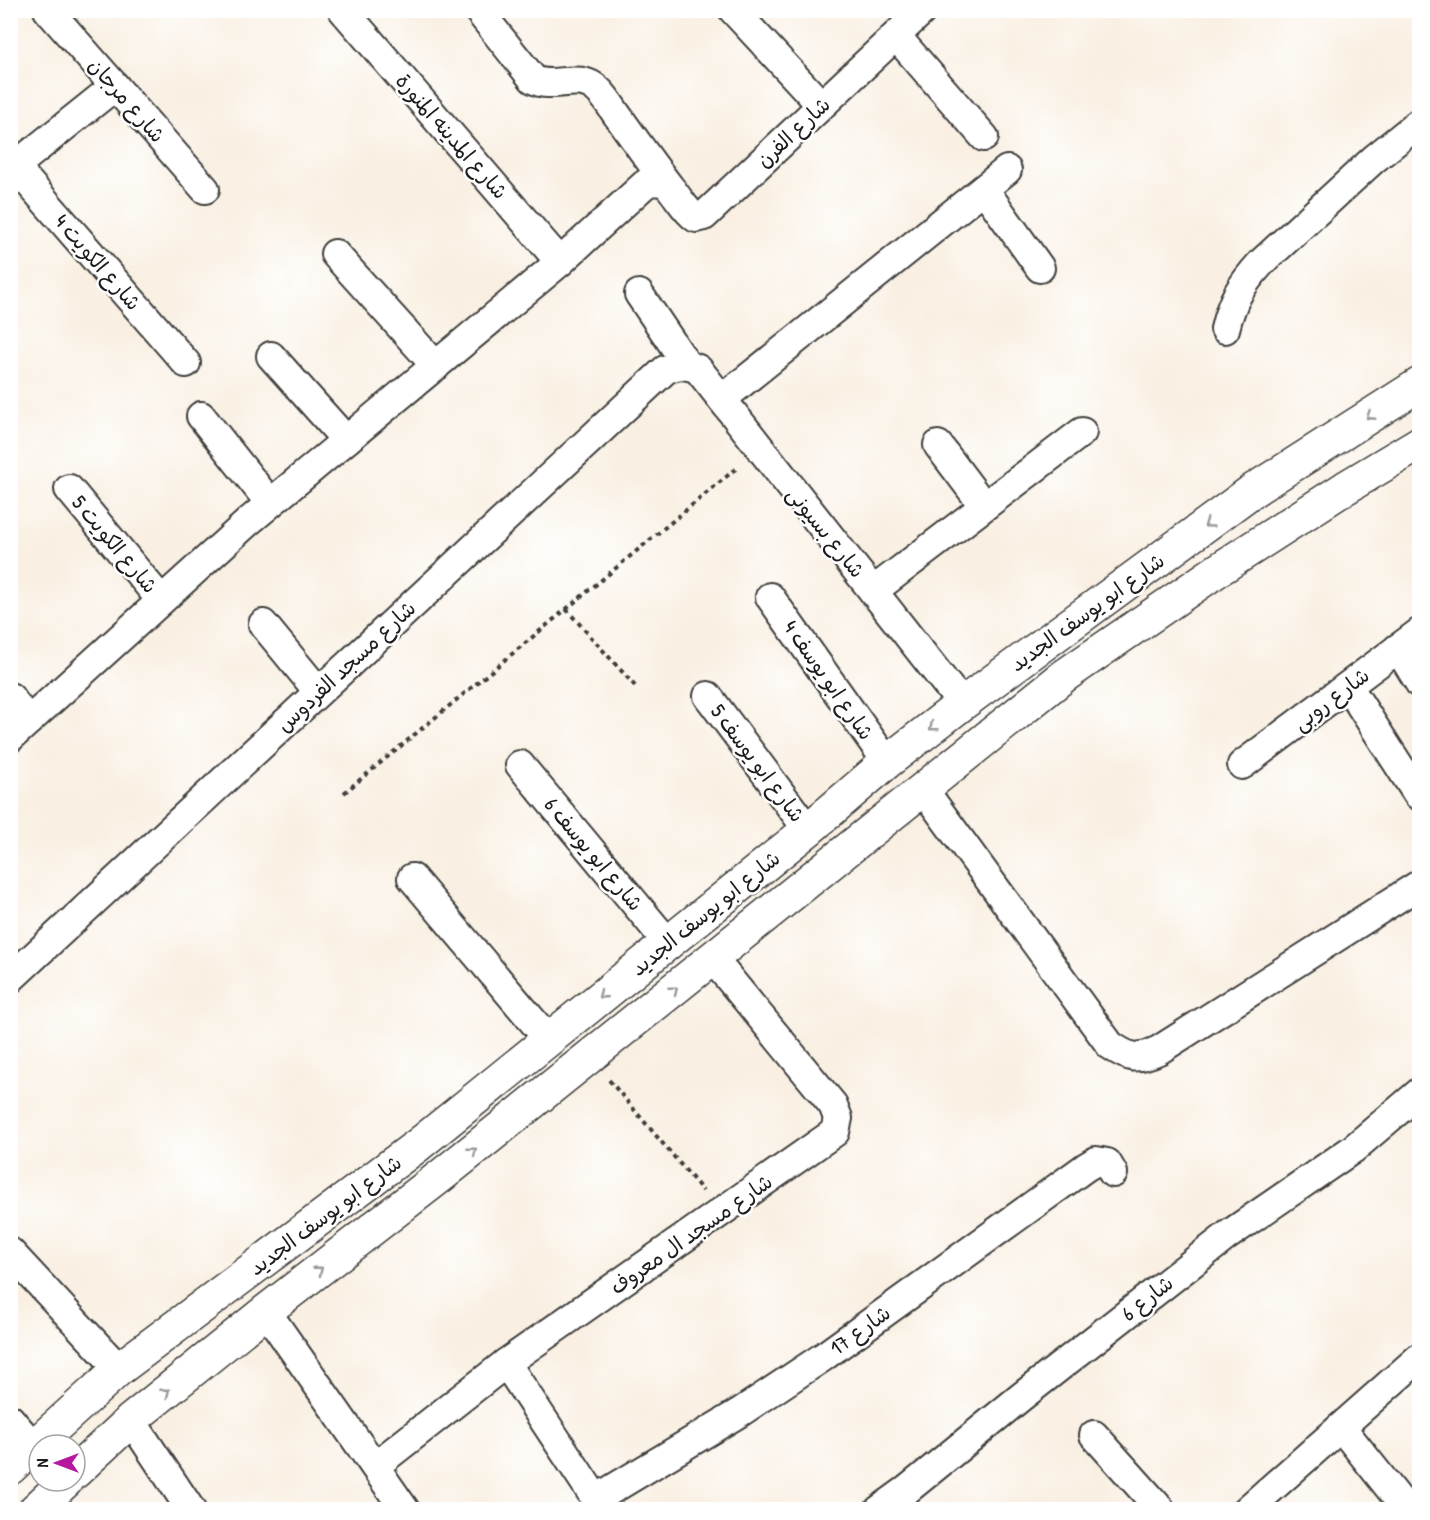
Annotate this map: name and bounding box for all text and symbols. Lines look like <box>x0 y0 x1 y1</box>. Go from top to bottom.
street label: شارع مرجان <box>81 51 172 149</box>
street label: شارع المدينه المنورة <box>389 67 515 206</box>
street label: شارع الفرن <box>750 90 837 175</box>
street label: شارع الكويت 4 <box>47 208 148 317</box>
one-way arrow <box>1366 408 1376 420</box>
street label: شارع بسيونى <box>779 480 872 584</box>
street label: شارع الكويت 5 <box>65 489 165 600</box>
one-way arrow <box>1204 517 1215 528</box>
street label: شارع ابو يوسف الجديد <box>1004 546 1171 679</box>
street label: شارع مسجد الفردوس <box>270 594 423 739</box>
street label: شارع ابو يوسف 4 <box>776 614 881 746</box>
street label: شارع روبى <box>1287 661 1376 738</box>
street label: شارع ابو يوسف 5 <box>703 698 812 829</box>
one-way arrow <box>928 719 939 730</box>
street label: شارع ابو يوسف 6 <box>537 791 650 918</box>
street label: شارع ابو يوسف الجديد <box>624 844 787 983</box>
one-way arrow <box>667 986 678 997</box>
one-way arrow <box>598 988 609 999</box>
one-way arrow <box>466 1147 477 1158</box>
street label: شارع ابو يوسف الجديد <box>242 1148 408 1283</box>
street label: شارع مسجد ال معروف <box>604 1167 779 1302</box>
one-way arrow <box>312 1267 323 1278</box>
street label: شارع 6 <box>1115 1269 1180 1328</box>
street label: شارع 17 <box>824 1298 897 1363</box>
one-way arrow <box>159 1388 170 1399</box>
north arrow <box>27 1433 87 1493</box>
text: N <box>31 1458 53 1467</box>

